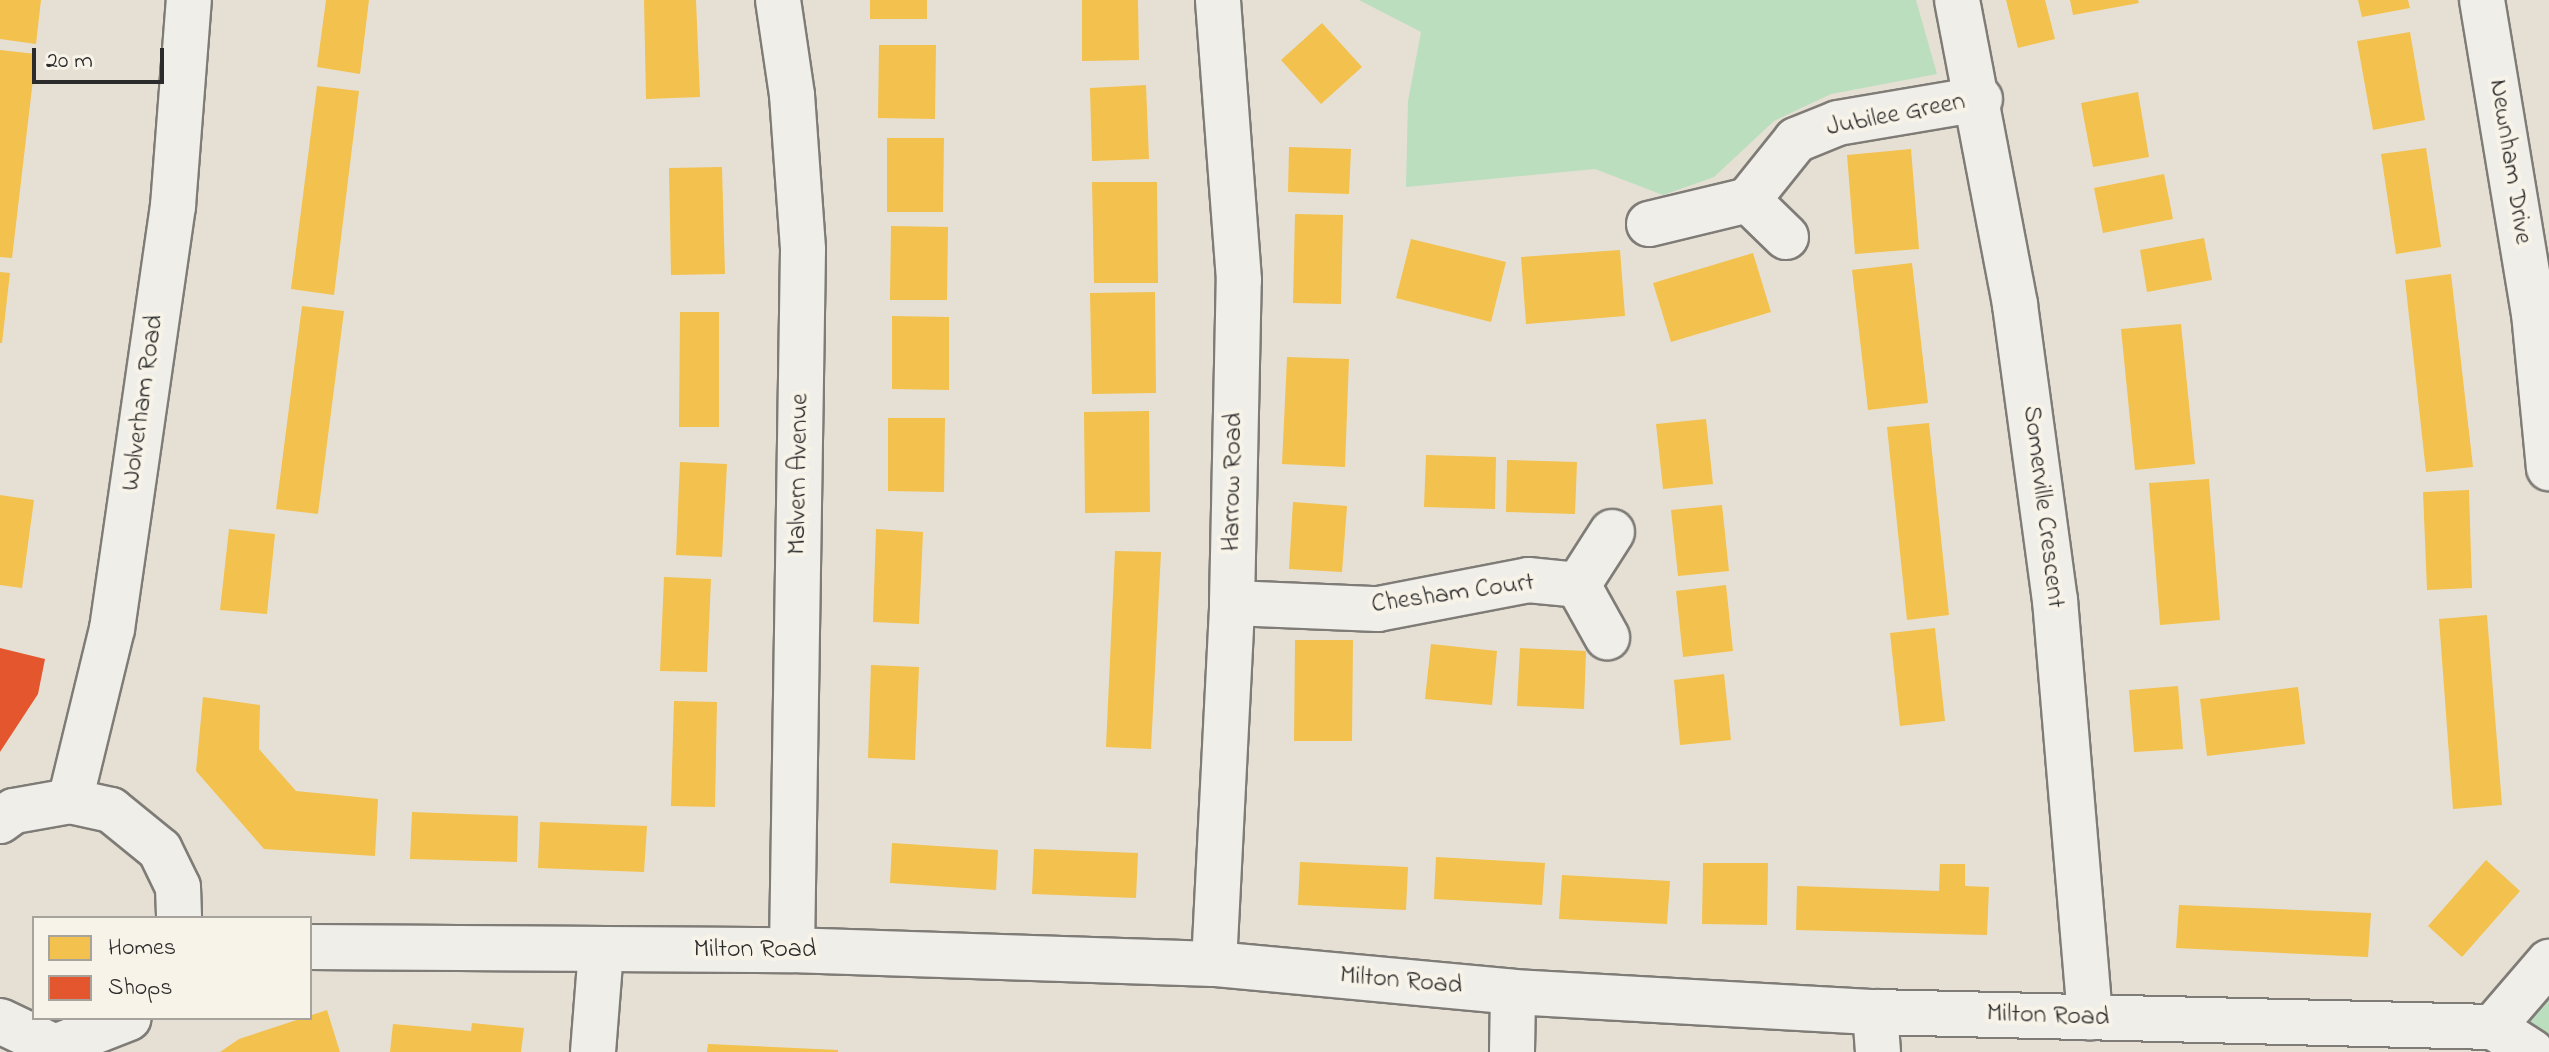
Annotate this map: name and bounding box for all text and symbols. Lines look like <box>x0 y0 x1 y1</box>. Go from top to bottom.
scale bar <box>36 32 168 82</box>
text: 20 m <box>46 44 93 79</box>
street label: Newnham Drive <box>2481 77 2537 247</box>
street label: Jubilee Green <box>1824 87 1968 145</box>
street label: Wolverham Road <box>116 313 172 493</box>
street label: Malvern Avenue <box>783 393 817 555</box>
street label: Somerville Crescent <box>2014 404 2070 610</box>
street label: Harrow Road <box>1217 412 1251 552</box>
street label: Chesham Court <box>1370 568 1536 622</box>
legend <box>32 916 312 1020</box>
text: Homes <box>108 931 176 966</box>
street label: Milton Road <box>694 935 816 967</box>
street label: Milton Road <box>1338 961 1464 1003</box>
text: Shops <box>108 971 173 1006</box>
street label: Milton Road <box>1986 999 2110 1035</box>

